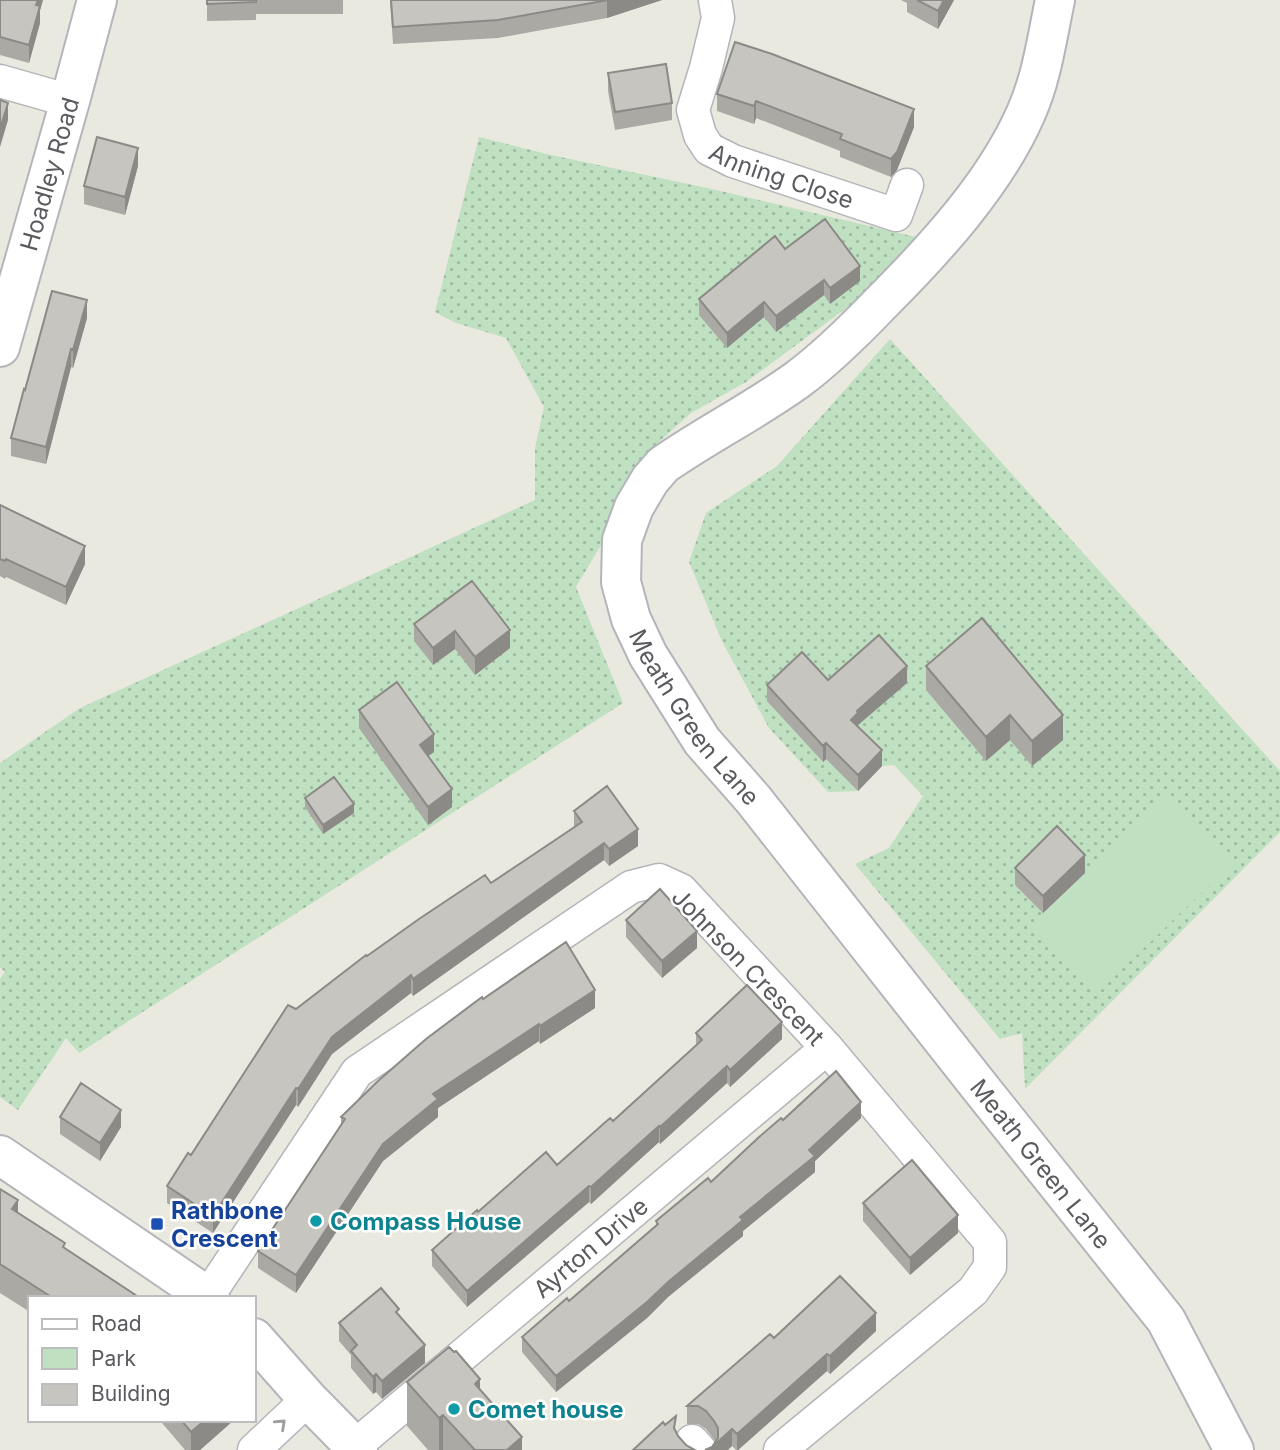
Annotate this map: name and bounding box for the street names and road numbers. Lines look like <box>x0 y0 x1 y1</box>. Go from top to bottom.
street label: Hoadley Road <box>14 94 85 254</box>
street label: Anning Close <box>705 137 857 214</box>
street label: Meath Green Lane <box>623 624 766 811</box>
street label: Johnson Crescent <box>666 882 830 1052</box>
street label: Meath Green Lane <box>964 1073 1118 1254</box>
street label: Ayrton Drive <box>527 1191 653 1304</box>

